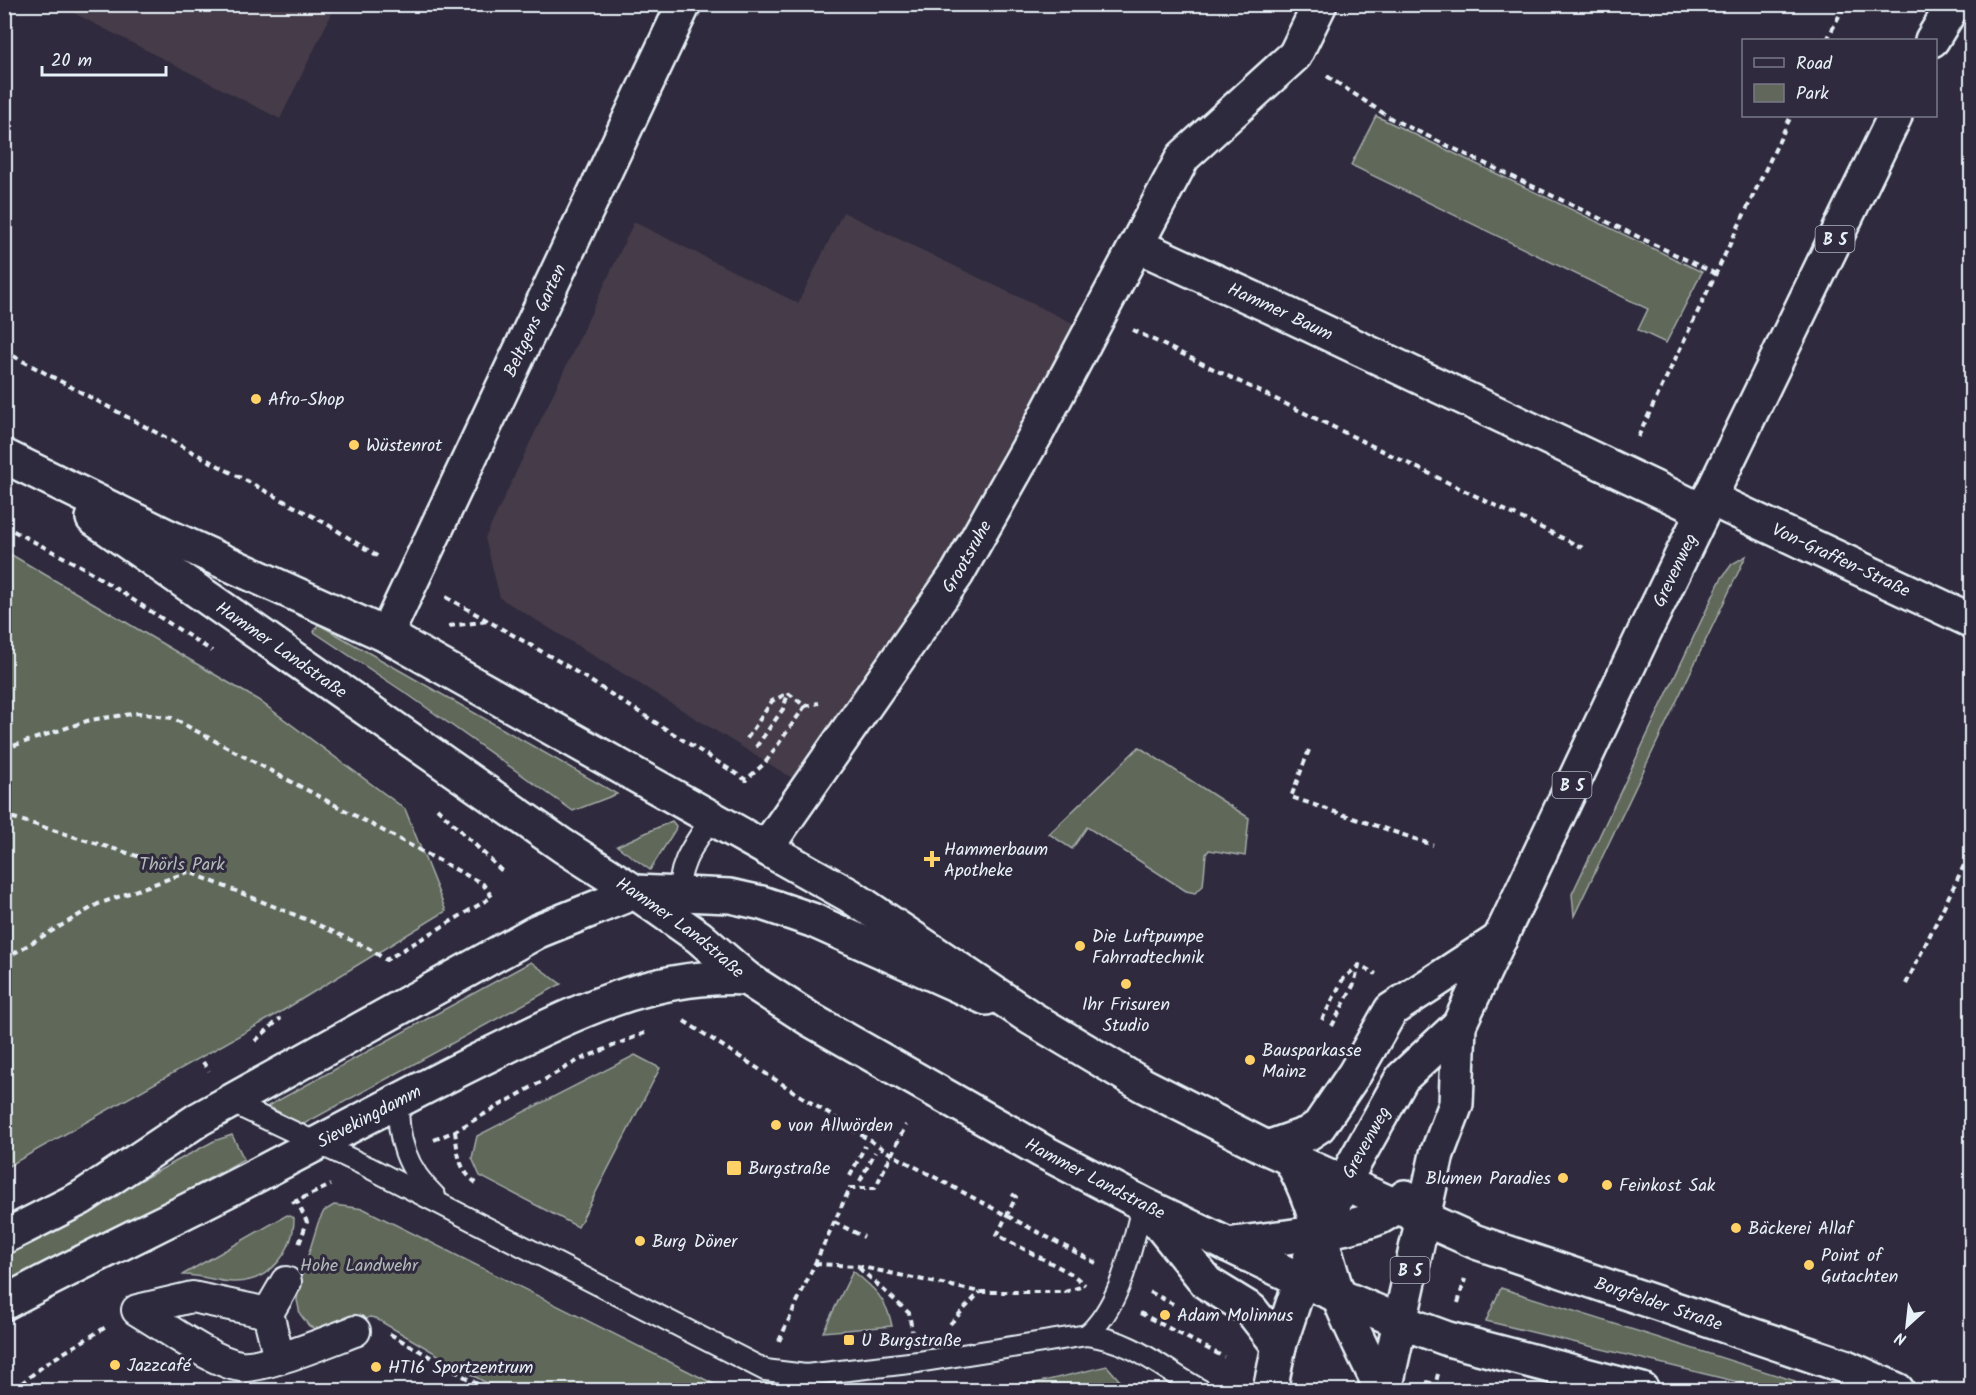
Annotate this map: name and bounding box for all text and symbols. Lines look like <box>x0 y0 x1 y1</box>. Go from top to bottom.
scale bar <box>42 39 166 77</box>
legend <box>1742 39 1937 117</box>
text: 20 m <box>51 47 92 76</box>
text: Road <box>1796 50 1833 79</box>
text: Park <box>1796 80 1829 109</box>
road number: B 5 <box>1816 226 1854 252</box>
street label: Beltgens Garten <box>497 260 575 382</box>
street label: Hammer Baum <box>1222 276 1337 350</box>
place label: Afro-Shop <box>268 386 344 415</box>
marker: Afro-Shop <box>249 392 263 406</box>
place label: Wüstenrot <box>366 432 443 461</box>
marker: Wüstenrot <box>347 438 361 452</box>
street label: Grootsruhe <box>935 515 1001 600</box>
street label: Von-Graffen-Straße <box>1766 516 1915 606</box>
street label: Grevenweg <box>1646 529 1706 613</box>
street label: Hammer Landstraße <box>209 595 353 707</box>
road number: B 5 <box>1552 772 1592 798</box>
place label: Hammerbaum Apotheke <box>944 836 1048 886</box>
park label: Thörls Park <box>139 851 225 880</box>
marker: Hammerbaum Apotheke <box>925 852 939 866</box>
street label: Hammer Landstraße <box>609 870 750 986</box>
place label: Die Luftpumpe Fahrradtechnik <box>1092 923 1204 973</box>
marker: Die Luftpumpe Fahrradtechnik <box>1073 939 1087 953</box>
marker: Ihr Frisuren Studio <box>1119 977 1133 991</box>
place label: Ihr Frisuren Studio <box>1082 991 1170 1041</box>
place label: Bausparkasse Mainz <box>1262 1037 1362 1087</box>
marker: Bausparkasse Mainz <box>1243 1053 1257 1067</box>
street label: Sievekingdamm <box>312 1078 427 1157</box>
street label: Grevenweg <box>1335 1101 1399 1185</box>
place label: von Allwörden <box>788 1112 893 1141</box>
marker: von Allwörden <box>769 1118 783 1132</box>
street label: Hammer Landstraße <box>1019 1131 1170 1229</box>
place label: Burgstraße <box>748 1155 830 1184</box>
marker: Burgstraße <box>725 1159 743 1177</box>
place label: Blumen Paradies <box>1426 1165 1551 1194</box>
marker: Blumen Paradies <box>1556 1171 1570 1185</box>
place label: Feinkost Sak <box>1619 1172 1716 1201</box>
marker: Feinkost Sak <box>1600 1178 1614 1192</box>
place label: Bäckerei Allaf <box>1748 1215 1855 1244</box>
marker: Bäckerei Allaf <box>1729 1221 1743 1235</box>
place label: Burg Döner <box>652 1228 738 1257</box>
marker: Burg Döner <box>633 1234 647 1248</box>
place label: Point of Gutachten <box>1821 1242 1898 1292</box>
park label: Hohe Landwehr <box>300 1252 419 1281</box>
road number: B 5 <box>1390 1257 1430 1283</box>
marker: Point of Gutachten <box>1802 1258 1816 1272</box>
street label: Borgfelder Straße <box>1590 1270 1726 1340</box>
north arrow <box>1877 1296 1937 1356</box>
place label: Adam Molinnus <box>1177 1302 1294 1331</box>
marker: Adam Molinnus <box>1158 1308 1172 1322</box>
text: N <box>1891 1325 1911 1351</box>
place label: U Burgstraße <box>861 1327 961 1356</box>
marker: U Burgstraße <box>842 1333 856 1347</box>
place label: Jazzcafé <box>127 1352 192 1381</box>
place label: HT16 Sportzentrum <box>388 1354 533 1383</box>
marker: Jazzcafé <box>108 1358 122 1372</box>
marker: HT16 Sportzentrum <box>369 1360 383 1374</box>

